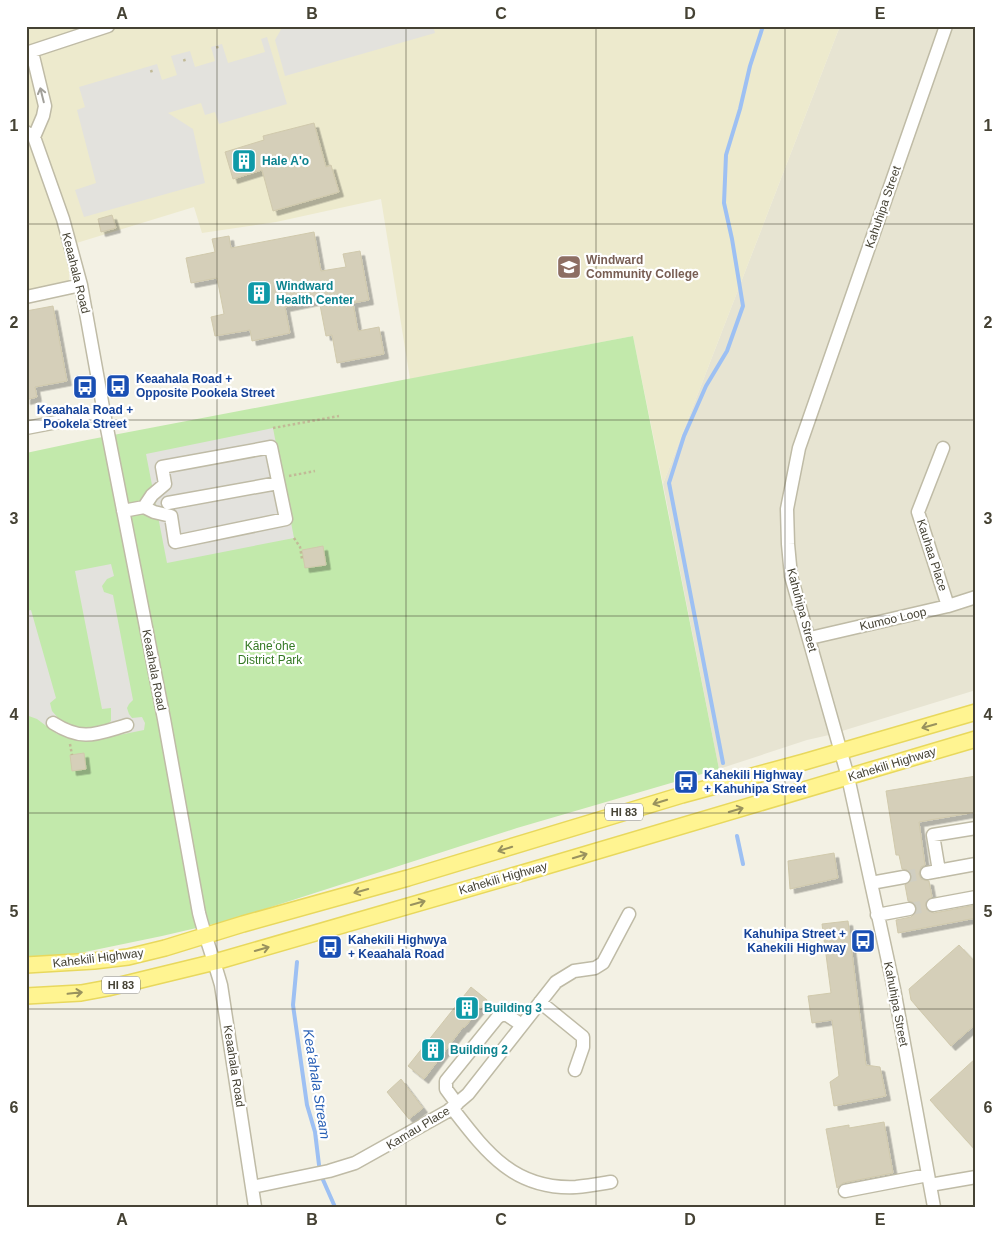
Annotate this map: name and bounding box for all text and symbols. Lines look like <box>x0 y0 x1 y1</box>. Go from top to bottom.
text: A <box>116 5 128 22</box>
text: B <box>306 5 318 22</box>
text: C <box>495 5 507 22</box>
text: D <box>684 5 696 22</box>
text: E <box>875 5 886 22</box>
one-way arrow <box>37 87 46 103</box>
text: 1 <box>10 117 19 134</box>
text: 1 <box>984 117 993 134</box>
building icon: Hale A'o <box>231 148 257 174</box>
place label: Hale A'o <box>262 154 309 168</box>
street label: Kahuhipa Street <box>862 163 904 250</box>
street label: Keaahala Road <box>59 231 93 315</box>
place label: Windward Community College <box>586 253 699 281</box>
school or university icon: Windward Community College <box>556 254 582 280</box>
place label: Windward Health Center <box>276 279 354 307</box>
building icon: Windward Health Center <box>246 280 272 306</box>
text: 2 <box>10 314 19 331</box>
text: 2 <box>984 314 993 331</box>
place label: Keaahala Road + Opposite Pookela Street <box>136 372 275 400</box>
bus stop icon: Keaahala Road + Opposite Pookela Street <box>105 373 131 399</box>
bus stop icon: Keaahala Road + Pookela Street <box>72 374 98 400</box>
place label: Keaahala Road + Pookela Street <box>37 403 133 431</box>
text: 3 <box>10 510 19 527</box>
text: 3 <box>984 510 993 527</box>
street label: Kauhaa Place <box>914 517 950 593</box>
street label: Kahuhipa Street <box>784 567 820 654</box>
street label: Kumoo Loop <box>858 604 928 633</box>
street label: Keaahala Road <box>139 628 169 712</box>
park label: Kāneʻohe District Park <box>238 639 303 667</box>
text: 4 <box>10 706 19 723</box>
text: 4 <box>984 706 993 723</box>
one-way arrow <box>921 721 937 731</box>
street label: Kahekili Highway <box>846 744 938 784</box>
place label: Kahekili Highway + Kahuhipa Street <box>704 768 806 796</box>
bus stop icon: Kahekili Highway + Kahuhipa Street <box>673 769 699 795</box>
one-way arrow <box>652 797 668 807</box>
road number: HI 83 <box>605 804 643 820</box>
one-way arrow <box>728 804 744 814</box>
one-way arrow <box>497 844 513 854</box>
one-way arrow <box>572 850 588 860</box>
street label: Kahekili Highway <box>457 859 549 897</box>
one-way arrow <box>353 887 369 897</box>
one-way arrow <box>409 898 425 908</box>
text: 5 <box>10 903 19 920</box>
text: 5 <box>984 903 993 920</box>
place label: Kahuhipa Street + Kahekili Highway <box>744 927 846 955</box>
bus stop icon: Kahuhipa Street + Kahekili Highway <box>850 928 876 954</box>
place label: Kahekili Highwya + Keaahala Road <box>348 933 447 961</box>
bus stop icon: Kahekili Highwya + Keaahala Road <box>317 934 343 960</box>
one-way arrow <box>253 943 269 953</box>
street label: Kahekili Highway <box>52 945 144 971</box>
street label: Kahuhipa Street <box>881 960 911 1048</box>
road number: HI 83 <box>102 976 140 994</box>
one-way arrow <box>67 988 83 998</box>
building icon: Building 3 <box>454 995 480 1021</box>
place label: Building 3 <box>484 1001 542 1015</box>
street label: Keaahala Road <box>221 1024 247 1108</box>
water label: Keaʻahala Stream <box>300 1028 334 1141</box>
building icon: Building 2 <box>420 1037 446 1063</box>
place label: Building 2 <box>450 1043 508 1057</box>
text: 6 <box>10 1099 19 1116</box>
text: 6 <box>984 1099 993 1116</box>
street label: Kamau Place <box>384 1103 452 1152</box>
text: A <box>116 1211 128 1228</box>
text: B <box>306 1211 318 1228</box>
text: C <box>495 1211 507 1228</box>
text: D <box>684 1211 696 1228</box>
text: E <box>875 1211 886 1228</box>

